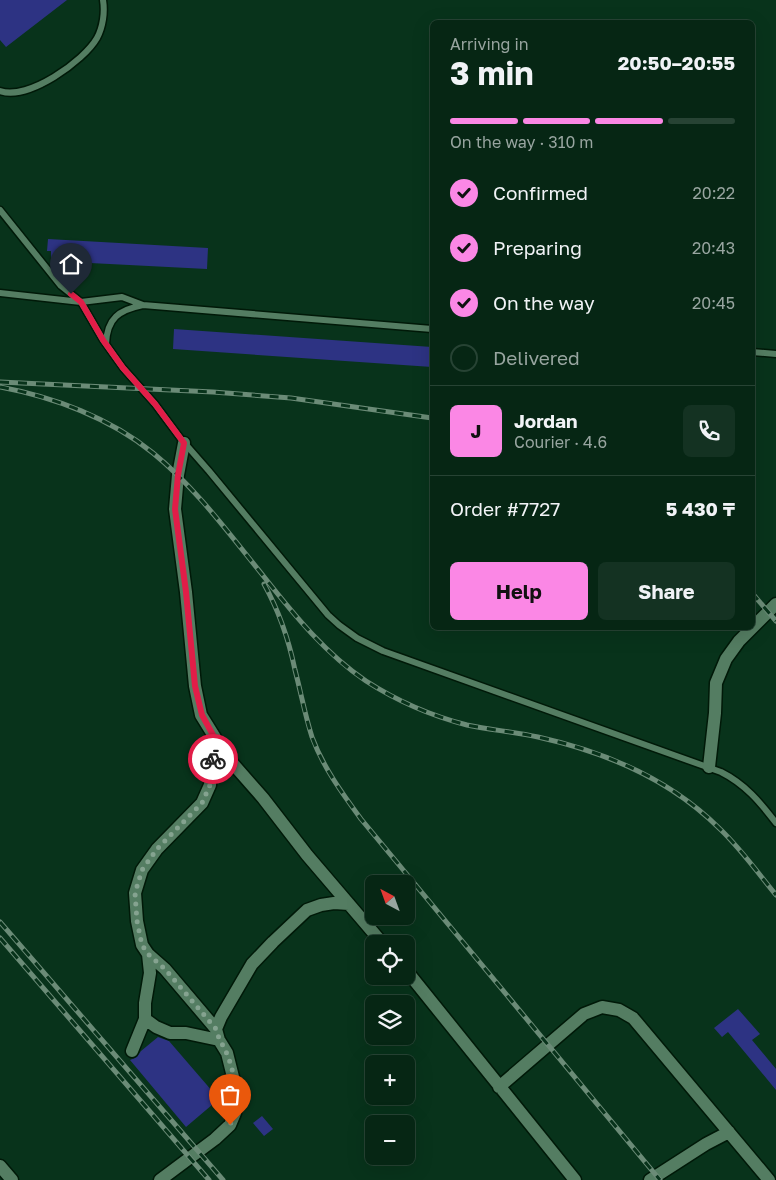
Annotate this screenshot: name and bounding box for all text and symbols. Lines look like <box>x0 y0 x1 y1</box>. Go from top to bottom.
text: Arriving in <box>450 34 529 54</box>
text: 20:50–20:55 <box>618 51 735 74</box>
text: 3 min <box>450 54 534 92</box>
text: On the way · 310 m <box>450 132 594 152</box>
icon: check <box>450 179 478 207</box>
text: Confirmed <box>493 181 588 204</box>
text: 20:22 <box>692 183 735 203</box>
icon: check <box>450 234 478 262</box>
text: Preparing <box>493 236 582 259</box>
text: 20:43 <box>692 238 735 258</box>
pin <box>50 243 92 294</box>
icon: home <box>57 250 85 278</box>
icon: check <box>450 289 478 317</box>
text: On the way <box>493 291 595 314</box>
text: 20:45 <box>692 293 735 313</box>
text: Delivered <box>493 346 580 369</box>
button: phone <box>683 405 735 457</box>
text: Jordan <box>514 409 578 432</box>
text: J <box>471 419 481 442</box>
text: Courier · 4.6 <box>514 432 607 452</box>
text: Order #7727 <box>450 497 560 520</box>
text: 5 430 ₸ <box>666 497 735 520</box>
button: Help <box>450 562 588 620</box>
button: Share <box>598 562 735 620</box>
courier <box>188 734 238 784</box>
icon: bike <box>199 745 227 773</box>
north arrow <box>365 875 415 925</box>
map controls <box>365 875 415 1165</box>
button: locate <box>365 935 415 985</box>
button: layers <box>365 995 415 1045</box>
button: + <box>365 1055 415 1105</box>
pin <box>209 1074 251 1125</box>
icon: bag <box>216 1081 244 1109</box>
button: − <box>365 1115 415 1165</box>

